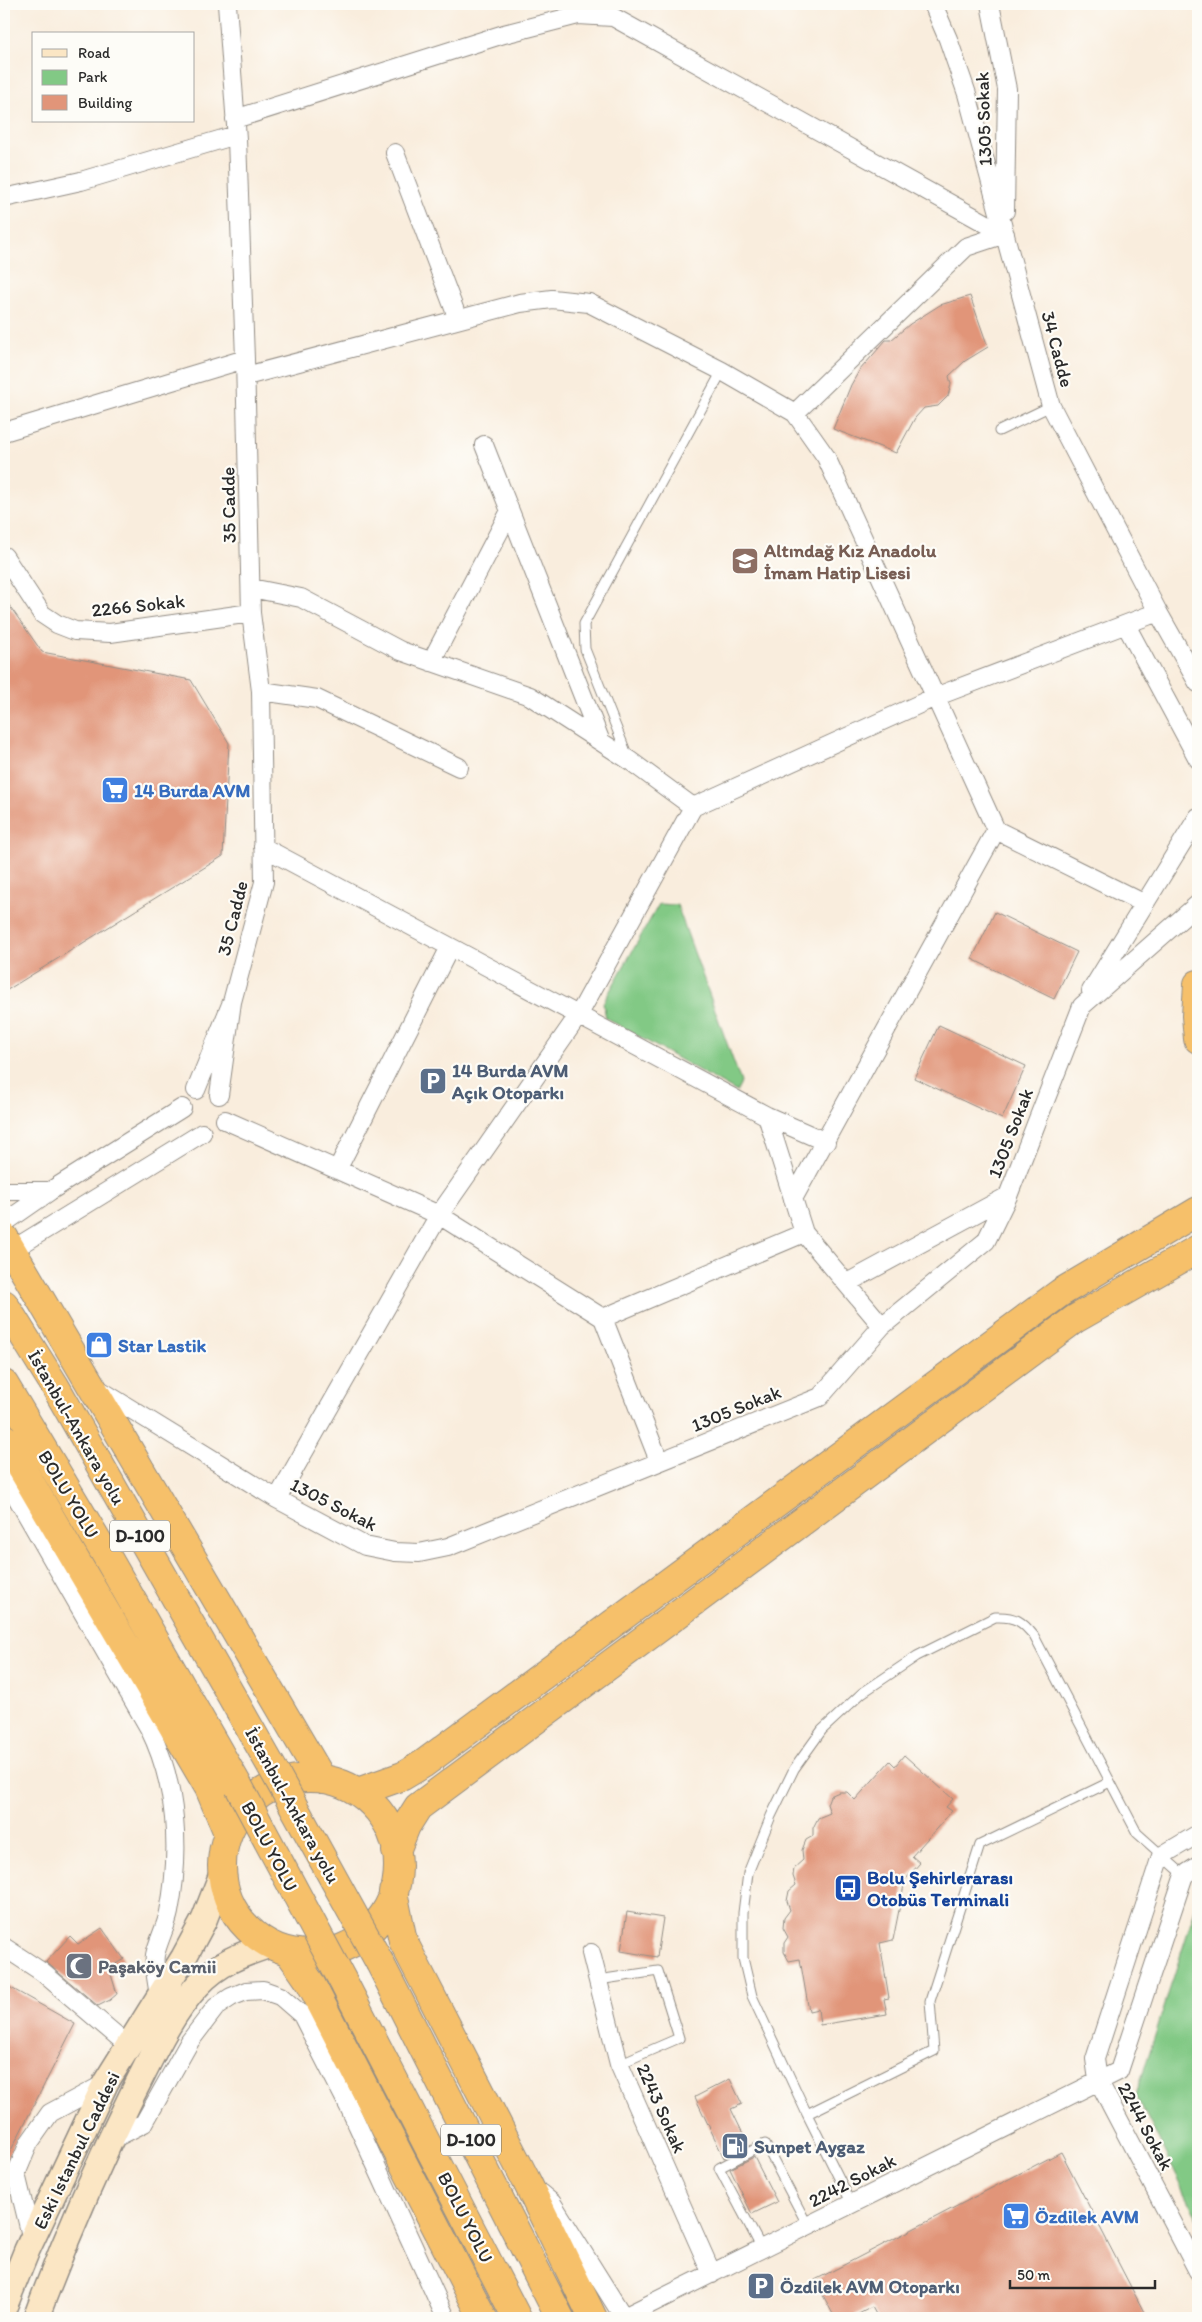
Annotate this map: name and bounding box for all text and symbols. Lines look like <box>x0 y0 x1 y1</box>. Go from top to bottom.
legend <box>32 32 195 122</box>
text: Road <box>78 44 111 62</box>
text: Park <box>78 68 108 86</box>
street label: 1305 Sokak <box>970 71 997 167</box>
text: Building <box>78 94 132 112</box>
street label: 34 Cadde <box>1036 309 1079 390</box>
street label: 35 Cadde <box>216 467 241 543</box>
place label: Altındağ Kız Anadolu İmam Hatip Lisesi <box>763 539 937 584</box>
school or university icon: Altındağ Kız Anadolu İmam Hatip Lisesi <box>730 546 760 576</box>
street label: 2266 Sokak <box>90 589 186 622</box>
supermarket icon: 14 Burda AVM <box>100 775 130 805</box>
place label: 14 Burda AVM <box>134 779 251 802</box>
street label: 35 Cadde <box>212 878 253 958</box>
place label: 14 Burda AVM Açık Otoparkı <box>451 1059 569 1104</box>
parking icon: 14 Burda AVM Açık Otoparkı <box>418 1066 448 1096</box>
street label: 1305 Sokak <box>983 1085 1038 1181</box>
shop icon: Star Lastik <box>84 1330 114 1360</box>
place label: Star Lastik <box>118 1334 207 1357</box>
street label: İstanbul-Ankara yolu <box>23 1346 131 1509</box>
street label: 1305 Sokak <box>688 1380 785 1437</box>
street label: BOLU YOLU <box>33 1446 104 1542</box>
street label: 1305 Sokak <box>286 1473 381 1536</box>
road number: D-100 <box>110 1520 170 1552</box>
street label: İstanbul-Ankara yolu <box>240 1723 345 1888</box>
street label: BOLU YOLU <box>236 1797 303 1895</box>
place label: Bolu Şehirlerarası Otobüs Terminali <box>867 1866 1013 1911</box>
bus stop icon: Bolu Şehirlerarası Otobüs Terminali <box>833 1873 863 1903</box>
mosque icon: Paşaköy Camii <box>64 1951 94 1981</box>
place label: Paşaköy Camii <box>98 1955 217 1978</box>
street label: 2243 Sokak <box>632 2060 692 2157</box>
street label: Eski Istanbul Caddesi <box>28 2067 125 2233</box>
street label: 2244 Sokak <box>1113 2078 1178 2174</box>
road number: D-100 <box>441 2124 501 2156</box>
fuel station icon: Sunpet Aygaz <box>720 2131 750 2161</box>
place label: Sunpet Aygaz <box>754 2135 865 2158</box>
street label: 2242 Sokak <box>805 2149 900 2212</box>
street label: BOLU YOLU <box>433 2168 498 2266</box>
supermarket icon: Özdilek AVM <box>1001 2201 1031 2231</box>
place label: Özdilek AVM <box>1035 2205 1139 2228</box>
scale bar <box>1010 2257 1154 2289</box>
text: 50 m <box>1017 2266 1050 2284</box>
parking icon: Özdilek AVM Otoparkı <box>746 2271 776 2301</box>
place label: Özdilek AVM Otoparkı <box>780 2275 960 2298</box>

